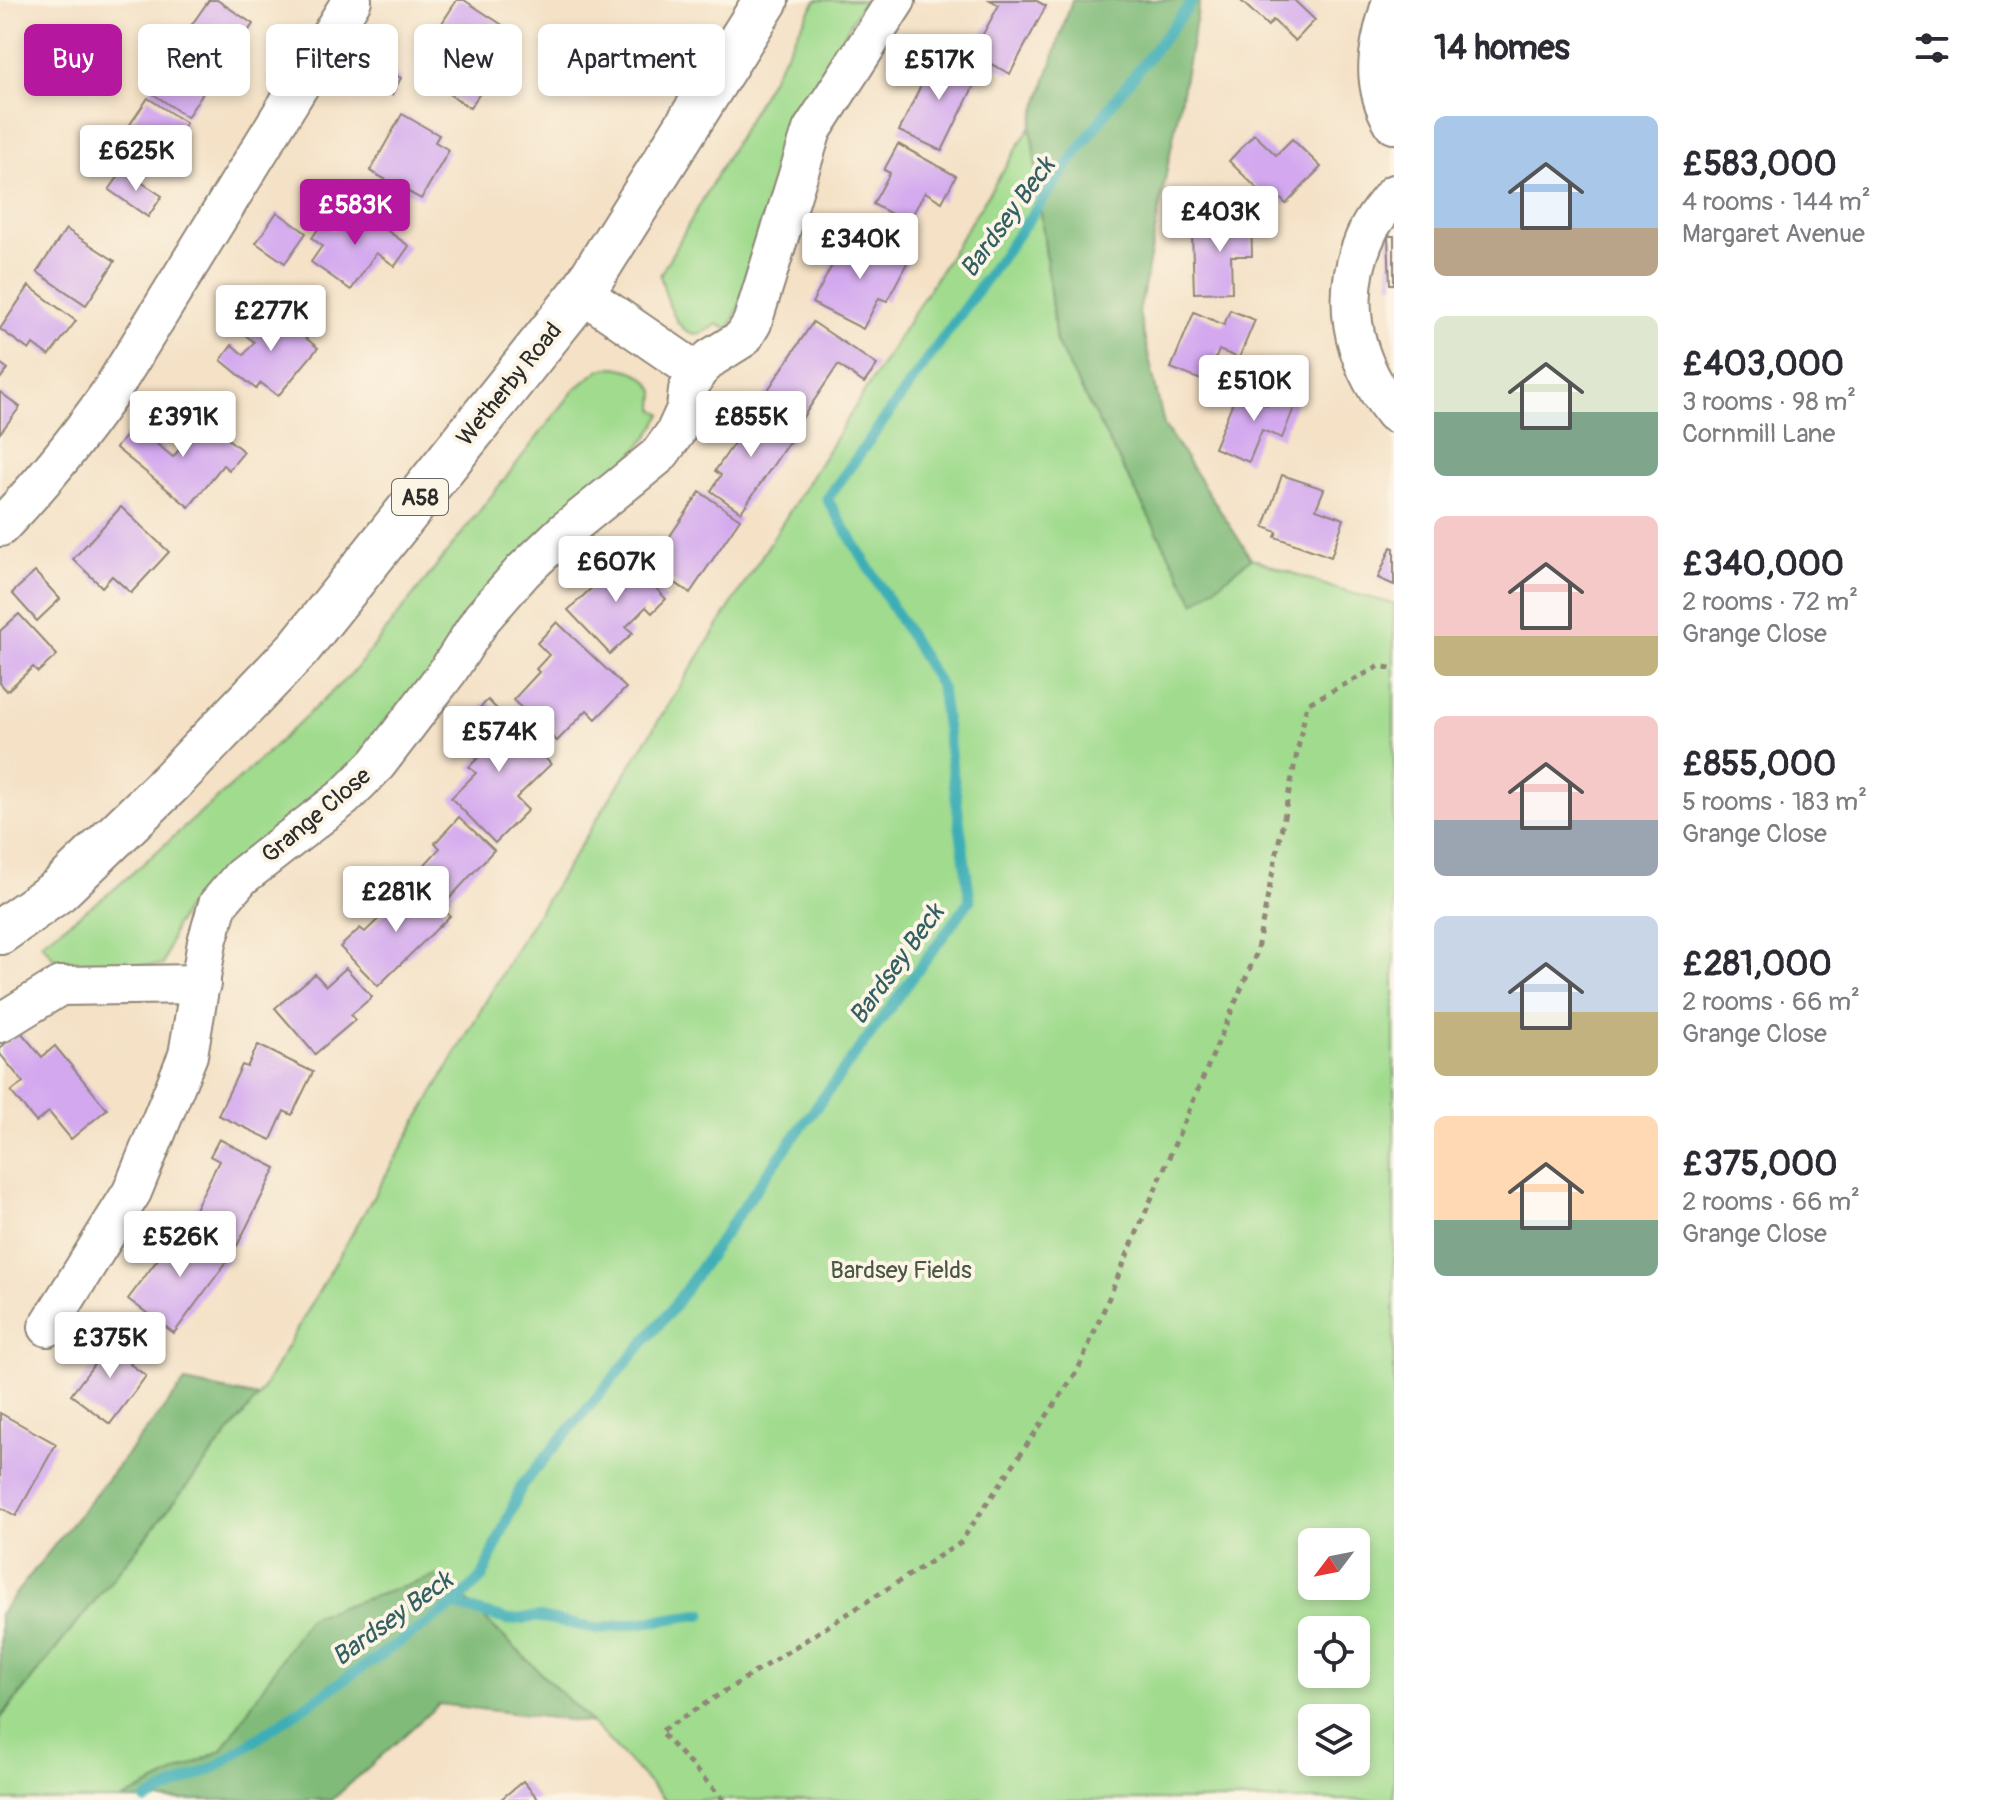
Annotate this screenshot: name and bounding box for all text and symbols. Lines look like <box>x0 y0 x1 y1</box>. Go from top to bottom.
chip: Buy <box>24 24 122 96</box>
chip: Rent <box>138 24 250 96</box>
chip: Filters <box>266 24 398 96</box>
chip: New <box>414 24 522 96</box>
chip: Apartment <box>538 24 725 96</box>
icon: filters <box>1910 26 1954 70</box>
text: 14 homes <box>1434 27 1570 70</box>
pin: £517K <box>883 34 995 102</box>
text: £517K <box>904 44 974 76</box>
pin: £625K <box>80 125 192 193</box>
text: £625K <box>98 135 174 167</box>
text: £583,000 <box>1682 143 1837 186</box>
icon: home <box>1498 148 1594 244</box>
water label: Bardsey Beck <box>953 149 1063 284</box>
pin: £583K <box>299 179 411 247</box>
pin: £403K <box>1164 186 1276 254</box>
text: 4 rooms · 144 m² <box>1682 186 1871 218</box>
text: £583K <box>318 189 392 221</box>
text: £403K <box>1180 196 1260 228</box>
pin: £340K <box>804 213 916 281</box>
text: Margaret Avenue <box>1682 218 1865 250</box>
text: £340K <box>820 223 900 255</box>
pin: £277K <box>215 285 327 353</box>
text: £277K <box>234 295 308 327</box>
street label: Wetherby Road <box>451 317 568 452</box>
text: £403,000 <box>1682 343 1844 386</box>
icon: home <box>1498 348 1594 444</box>
pin: £510K <box>1198 355 1310 423</box>
text: £510K <box>1217 365 1291 397</box>
text: 3 rooms · 98 m² <box>1682 386 1856 418</box>
pin: £391K <box>127 391 239 459</box>
pin: £855K <box>695 391 807 459</box>
text: £391K <box>148 401 218 433</box>
text: £855K <box>714 401 788 433</box>
text: Cornmill Lane <box>1682 418 1835 450</box>
road number: A58 <box>392 479 448 515</box>
pin: £607K <box>560 536 672 604</box>
text: £340,000 <box>1682 543 1844 586</box>
text: £607K <box>576 546 656 578</box>
icon: home <box>1498 548 1594 644</box>
text: 2 rooms · 72 m² <box>1682 586 1858 618</box>
text: Grange Close <box>1682 618 1827 650</box>
pin: £574K <box>443 706 555 774</box>
text: £574K <box>461 716 537 748</box>
text: £855,000 <box>1682 743 1836 786</box>
icon: home <box>1498 748 1594 844</box>
street label: Grange Close <box>256 761 377 869</box>
text: 5 rooms · 183 m² <box>1682 786 1867 818</box>
text: Grange Close <box>1682 818 1827 850</box>
pin: £281K <box>340 866 452 934</box>
text: £281K <box>361 876 431 908</box>
water label: Bardsey Beck <box>842 896 952 1031</box>
text: £281,000 <box>1682 943 1832 986</box>
icon: home <box>1498 948 1594 1044</box>
text: 2 rooms · 66 m² <box>1682 986 1860 1018</box>
text: Grange Close <box>1682 1018 1827 1050</box>
text: £375,000 <box>1682 1143 1838 1186</box>
icon: home <box>1498 1148 1594 1244</box>
text: 2 rooms · 66 m² <box>1682 1186 1860 1218</box>
pin: £526K <box>124 1211 236 1279</box>
text: Grange Close <box>1682 1218 1827 1250</box>
text: £526K <box>142 1221 218 1253</box>
park label: Bardsey Fields <box>830 1256 972 1285</box>
pin: £375K <box>54 1312 166 1380</box>
text: £375K <box>73 1322 147 1354</box>
north arrow <box>1298 1528 1370 1600</box>
map controls <box>1298 1528 1370 1776</box>
water label: Bardsey Beck <box>326 1563 461 1673</box>
button: locate <box>1298 1616 1370 1688</box>
button: layers <box>1298 1704 1370 1776</box>

